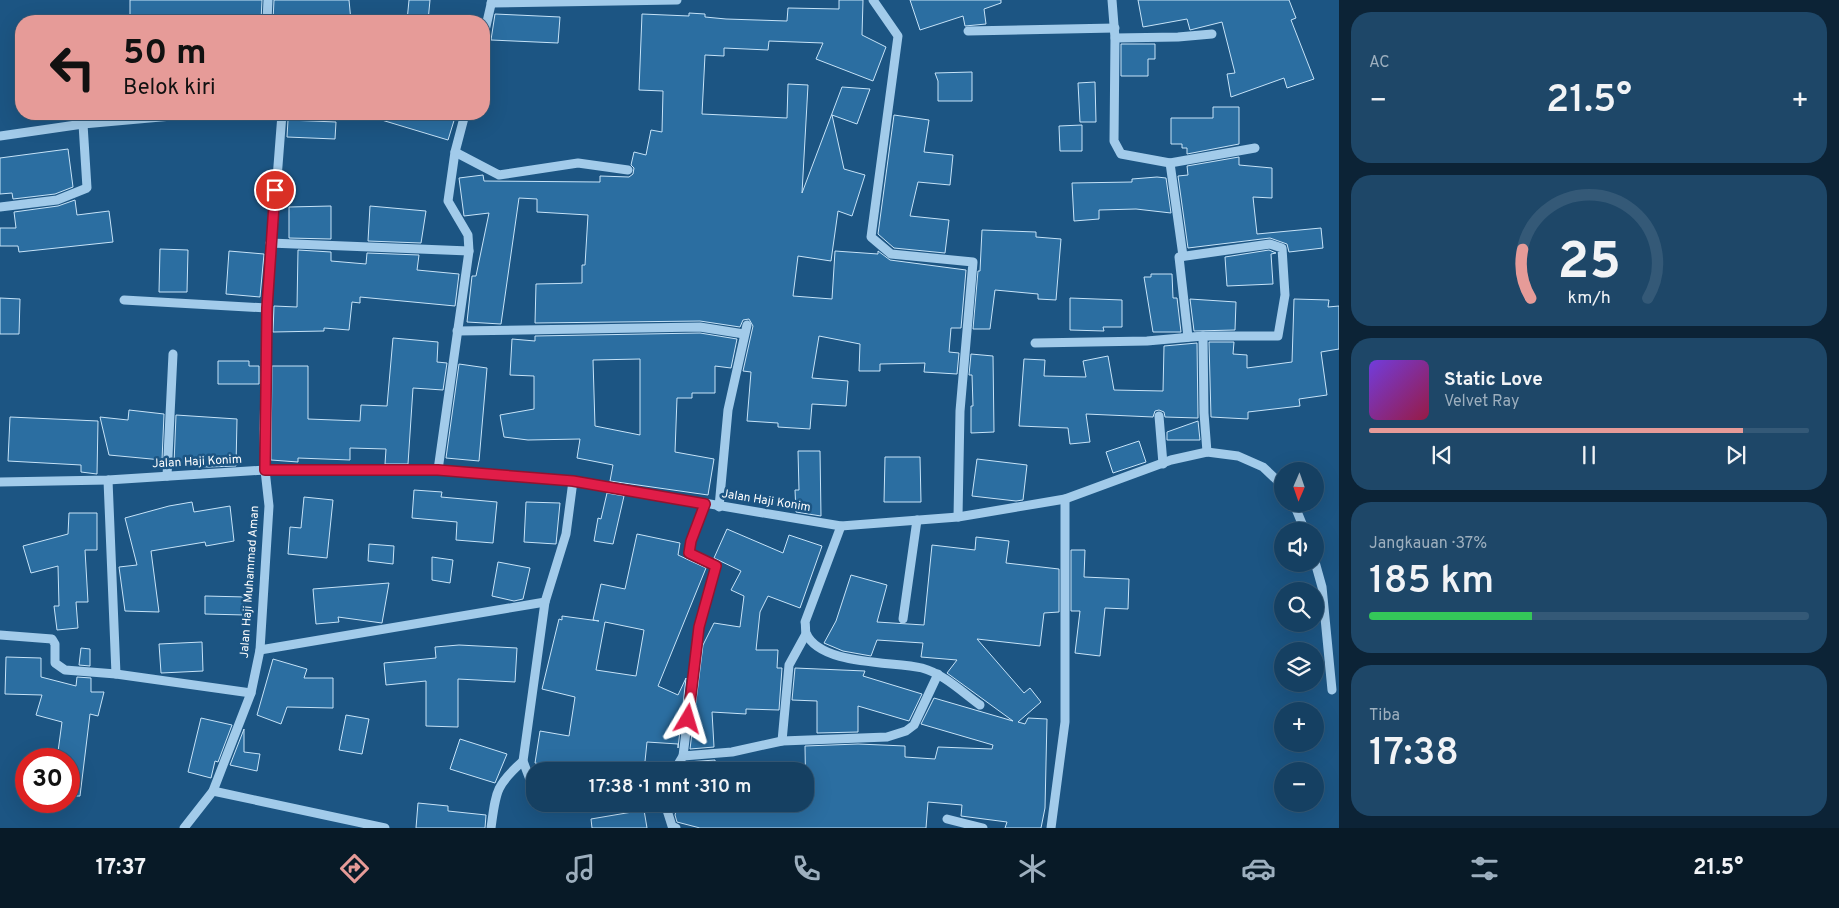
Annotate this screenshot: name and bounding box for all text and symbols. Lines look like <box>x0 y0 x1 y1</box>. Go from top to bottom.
text: 50 m <box>123 32 207 76</box>
icon: left <box>40 35 105 100</box>
text: AC <box>1369 53 1390 73</box>
text: Belok kiri <box>123 75 216 102</box>
text: 21.5° <box>1546 77 1632 126</box>
text: − <box>1369 84 1387 120</box>
text: + <box>1791 84 1809 120</box>
pin <box>254 169 296 211</box>
icon: arrive <box>261 176 289 204</box>
text: 25 <box>1557 231 1621 297</box>
text: km/h <box>1567 287 1611 310</box>
text: Static Love <box>1444 368 1543 392</box>
text: Velvet Ray <box>1444 392 1519 412</box>
icon: previous <box>1428 441 1456 469</box>
icon: pause <box>1575 441 1603 469</box>
icon: next <box>1722 441 1750 469</box>
street label: Jalan Haji Konim <box>152 452 242 472</box>
north arrow <box>1274 462 1324 512</box>
map controls <box>1274 462 1324 812</box>
street label: Jalan Haji Konim <box>720 486 812 516</box>
street label: Jalan Haji Muhammad Aman <box>237 505 263 659</box>
button: sound <box>1274 522 1324 572</box>
text: Jangkauan · 37% <box>1369 534 1487 554</box>
text: 185 km <box>1369 558 1494 607</box>
button: search <box>1274 582 1324 632</box>
button: layers <box>1274 642 1324 692</box>
position arrow <box>661 692 713 744</box>
button: + <box>1274 702 1324 752</box>
text: Tiba <box>1369 706 1400 726</box>
text: 17:38 <box>1369 730 1459 779</box>
speed limit sign: 30 <box>15 748 80 813</box>
button: − <box>1274 762 1324 812</box>
text: 17:38 · 1 mnt · 310 m <box>589 775 751 799</box>
icon: directions <box>337 851 372 886</box>
icon: music <box>563 851 598 886</box>
icon: phone <box>789 851 824 886</box>
icon: climate <box>1015 851 1050 886</box>
icon: car <box>1241 851 1276 886</box>
icon: filters <box>1467 851 1502 886</box>
text: 17:37 <box>96 855 146 882</box>
text: 21.5° <box>1693 855 1743 882</box>

